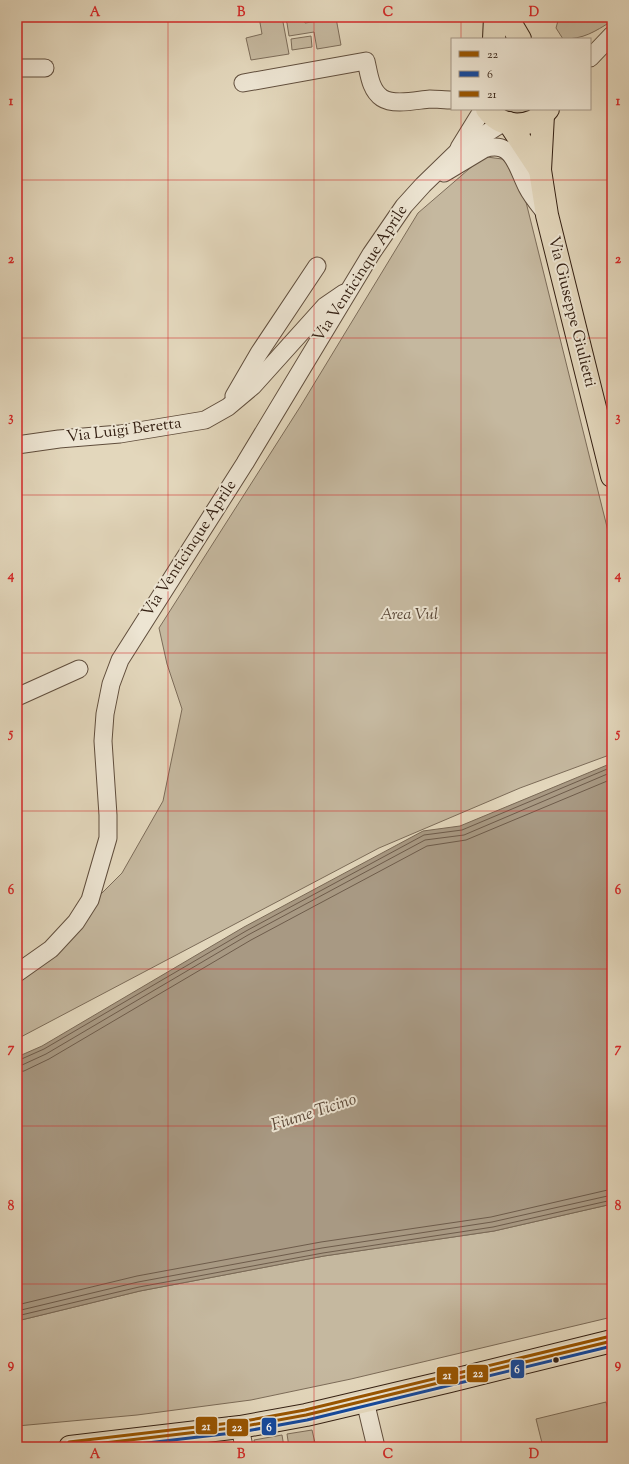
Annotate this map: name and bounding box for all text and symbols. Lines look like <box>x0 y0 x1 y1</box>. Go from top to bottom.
text: A <box>90 4 101 22</box>
text: B <box>237 4 246 22</box>
text: C <box>383 4 393 22</box>
text: D <box>529 4 539 22</box>
legend <box>451 38 591 110</box>
text: 22 <box>487 46 499 64</box>
text: 6 <box>487 66 493 84</box>
text: 21 <box>487 86 497 104</box>
text: 1 <box>9 93 14 111</box>
text: 1 <box>616 93 621 111</box>
street label: Via Venticinque Aprile <box>308 201 414 347</box>
street label: Via Giuseppe Giulietti <box>541 234 601 390</box>
text: 2 <box>8 251 15 269</box>
text: 2 <box>615 251 622 269</box>
text: 3 <box>8 409 14 427</box>
text: 3 <box>615 409 621 427</box>
street label: Via Luigi Beretta <box>65 412 183 449</box>
street label: Via Venticinque Aprile <box>137 476 243 622</box>
text: 4 <box>7 567 15 585</box>
text: 4 <box>614 567 622 585</box>
park label: Area Vul <box>380 604 438 627</box>
text: 5 <box>8 725 14 743</box>
text: 5 <box>615 725 621 743</box>
text: 6 <box>8 882 15 900</box>
text: 6 <box>615 882 622 900</box>
text: 7 <box>8 1040 15 1058</box>
text: 7 <box>615 1040 622 1058</box>
water label: Fiume Ticino <box>268 1088 360 1138</box>
text: 8 <box>8 1198 15 1216</box>
text: 8 <box>615 1198 622 1216</box>
unlabelled marker <box>551 1355 561 1365</box>
text: 9 <box>8 1356 15 1374</box>
text: 9 <box>615 1356 622 1374</box>
line badge: 6 <box>510 1359 525 1379</box>
text: 6 <box>514 1362 520 1378</box>
line badge: 22 <box>466 1364 489 1383</box>
line badge: 21 <box>436 1366 459 1385</box>
text: 22 <box>473 1366 484 1382</box>
text: 21 <box>443 1368 452 1384</box>
line badge: 21 <box>195 1416 218 1435</box>
line badge: 6 <box>261 1417 277 1436</box>
line badge: 22 <box>226 1418 249 1437</box>
text: 21 <box>202 1419 211 1435</box>
text: 22 <box>232 1420 243 1436</box>
text: 6 <box>266 1420 272 1436</box>
text: A <box>90 1446 101 1464</box>
text: B <box>237 1446 246 1464</box>
text: C <box>383 1446 393 1464</box>
text: D <box>529 1446 539 1464</box>

